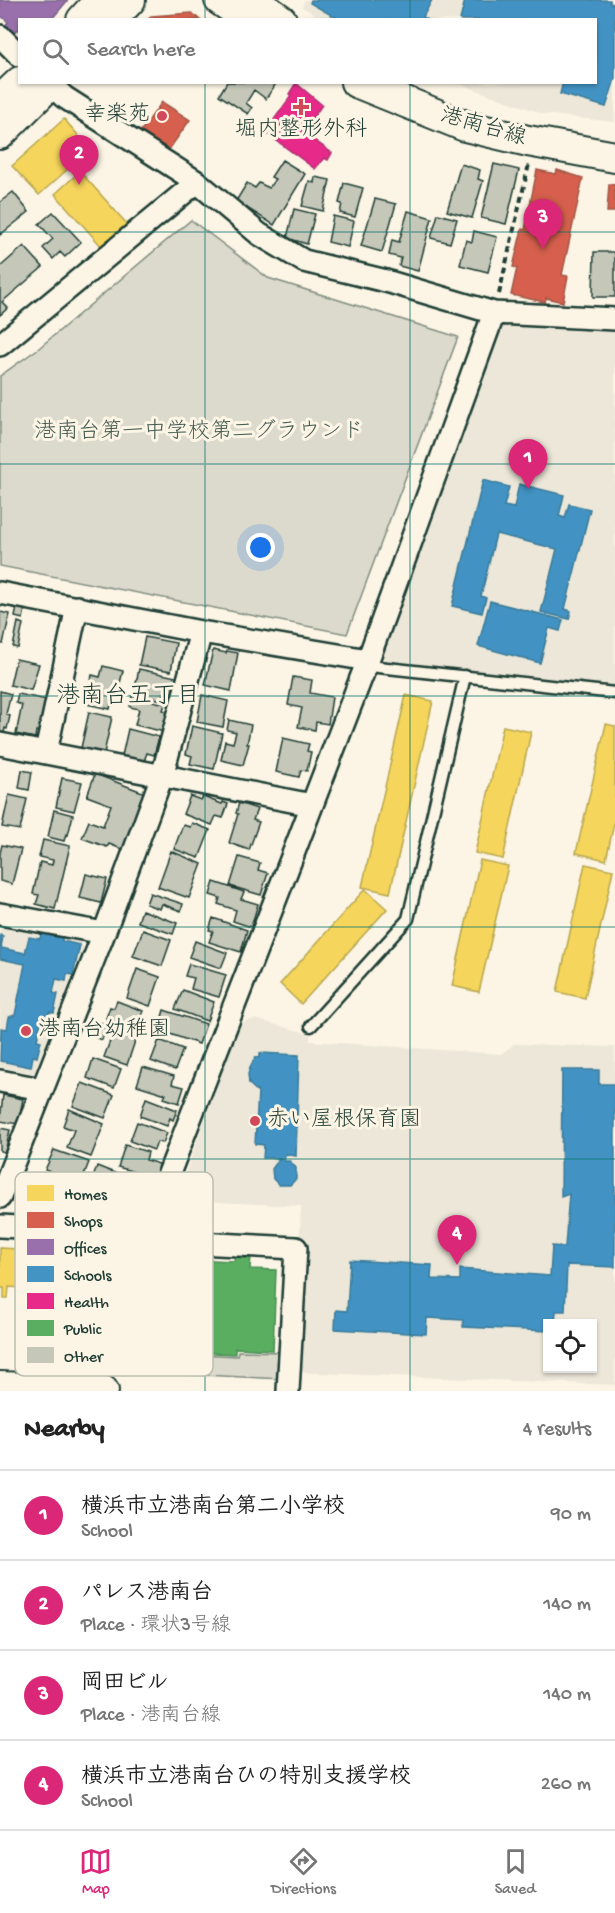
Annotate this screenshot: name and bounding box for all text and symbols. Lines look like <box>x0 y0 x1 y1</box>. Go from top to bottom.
search box <box>18 18 597 84</box>
icon: search <box>39 35 72 68</box>
text: Search here <box>87 38 195 64</box>
marker: 堀内整形外科 <box>292 98 310 116</box>
place label: 幸楽苑 <box>84 102 150 129</box>
street label: 港南台線 <box>437 102 529 153</box>
marker: 幸楽苑 <box>155 109 169 123</box>
place label: 堀内整形外科 <box>235 117 367 144</box>
pin: 2 <box>60 136 98 185</box>
pin: 3 <box>524 200 562 249</box>
park label: 港南台第一中学校第二グラウンド <box>34 418 364 446</box>
pin: 1 <box>508 440 548 489</box>
your location <box>246 533 275 562</box>
district label: 港南台五丁目 <box>56 682 200 712</box>
place label: 港南台幼稚園 <box>38 1017 170 1044</box>
marker: 港南台幼稚園 <box>19 1024 33 1038</box>
place label: 赤い屋根保育園 <box>267 1107 421 1134</box>
marker: 赤い屋根保育園 <box>248 1114 262 1128</box>
legend <box>15 1172 213 1376</box>
text: Homes <box>64 1187 108 1206</box>
text: Shops <box>64 1214 103 1233</box>
pin: 4 <box>438 1216 476 1265</box>
text: Offices <box>64 1241 108 1260</box>
text: Schools <box>64 1268 113 1287</box>
text: Health <box>64 1295 109 1314</box>
map controls <box>543 1319 597 1373</box>
button: locate <box>543 1319 597 1373</box>
text: Public <box>63 1322 102 1341</box>
text: Other <box>64 1349 104 1368</box>
text: Nearby <box>24 1415 105 1446</box>
text: 4 results <box>523 1419 591 1442</box>
text: 横浜市立港南台第二小学校 <box>81 1495 345 1521</box>
text: 1 <box>39 1504 48 1527</box>
text: 90 m <box>551 1504 591 1527</box>
text: School <box>81 1521 133 1544</box>
text: パレス港南台 <box>81 1581 213 1607</box>
text: 2 <box>39 1594 48 1617</box>
text: 140 m <box>543 1594 591 1617</box>
text: Place · 環状3号線 <box>81 1615 231 1638</box>
text: 岡田ビル <box>81 1671 169 1697</box>
text: 3 <box>38 1684 49 1707</box>
text: 140 m <box>543 1684 591 1707</box>
text: Place · 港南台線 <box>81 1705 220 1728</box>
text: 横浜市立港南台ひの特別支援学校 <box>81 1765 411 1791</box>
text: 4 <box>39 1774 48 1797</box>
text: 260 m <box>541 1774 591 1797</box>
text: School <box>81 1791 133 1814</box>
tab: Map <box>79 1845 112 1900</box>
tab: Directions <box>271 1845 336 1900</box>
tab: Saved <box>495 1845 536 1900</box>

